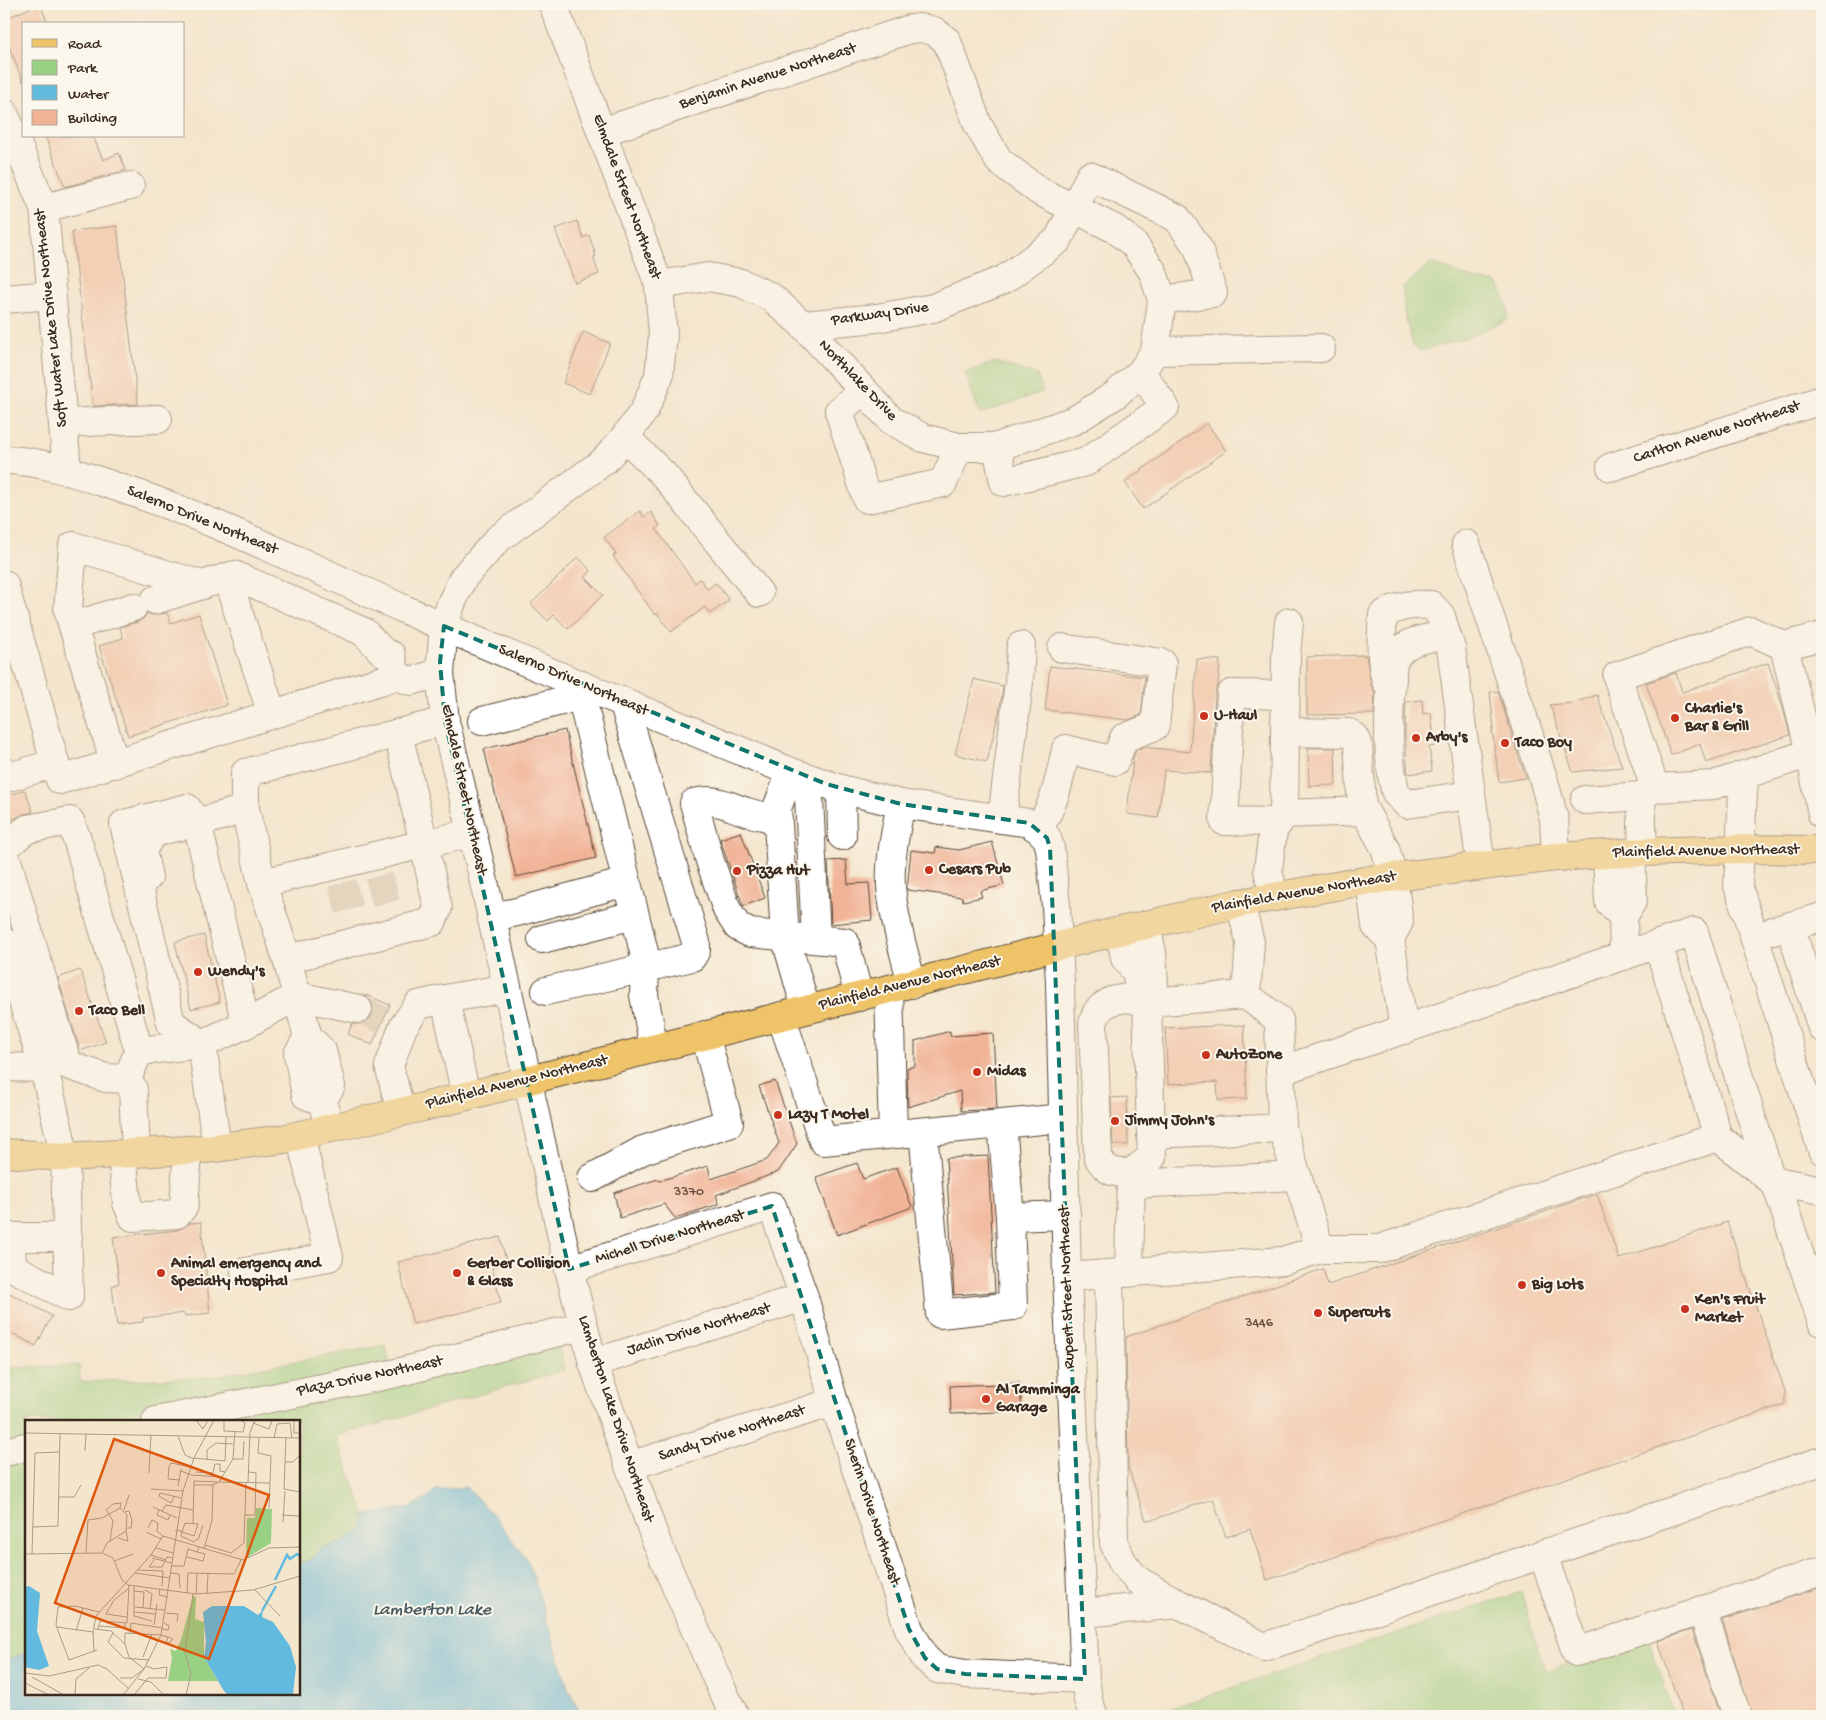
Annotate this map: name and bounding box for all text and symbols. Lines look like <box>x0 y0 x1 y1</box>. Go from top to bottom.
legend <box>22 22 185 138</box>
text: Road <box>68 36 102 54</box>
street label: Benjamin Avenue Northeast <box>676 39 860 115</box>
text: Park <box>67 60 98 78</box>
text: Water <box>68 86 110 104</box>
text: Building <box>67 110 117 128</box>
street label: Elmdale Street Northeast <box>587 112 665 283</box>
street label: Soft Water Lake Drive Northeast <box>31 206 73 428</box>
street label: Parkway Drive <box>829 299 931 331</box>
street label: Northlake Drive <box>813 336 901 426</box>
street label: Carlton Avenue Northeast <box>1631 397 1804 469</box>
street label: Salerno Drive Northeast <box>124 482 282 561</box>
street label: Salerno Drive Northeast <box>495 641 652 722</box>
place label: Charlie's Bar & Grill <box>1684 700 1749 737</box>
street label: Elmdale Street Northeast <box>436 703 491 879</box>
place label: U-Haul <box>1214 707 1258 726</box>
marker: U-Haul <box>1198 710 1210 722</box>
marker: Charlie's Bar & Grill <box>1669 712 1681 724</box>
place label: Arby's <box>1425 729 1468 748</box>
marker: Arby's <box>1410 732 1422 744</box>
place label: Taco Boy <box>1513 734 1572 753</box>
marker: Taco Boy <box>1499 737 1511 749</box>
street label: Plainfield Avenue Northeast <box>1612 841 1801 863</box>
place label: Cesars Pub <box>938 861 1011 880</box>
place label: Pizza Hut <box>746 862 811 881</box>
marker: Cesars Pub <box>923 864 935 876</box>
marker: Pizza Hut <box>731 865 743 877</box>
street label: Plainfield Avenue Northeast <box>1209 867 1399 919</box>
street label: Plainfield Avenue Northeast <box>816 952 1004 1016</box>
place label: Wendy's <box>207 963 266 982</box>
marker: Wendy's <box>192 966 204 978</box>
place label: Taco Bell <box>87 1002 146 1021</box>
marker: Taco Bell <box>73 1005 85 1017</box>
place label: AutoZone <box>1215 1046 1283 1065</box>
marker: AutoZone <box>1200 1049 1212 1061</box>
street label: Plainfield Avenue Northeast <box>423 1051 611 1115</box>
place label: Midas <box>987 1063 1027 1082</box>
marker: Midas <box>971 1066 983 1078</box>
place label: Lazy T Motel <box>788 1106 870 1125</box>
marker: Lazy T Motel <box>772 1109 784 1121</box>
place label: Jimmy John's <box>1124 1112 1215 1131</box>
marker: Jimmy John's <box>1109 1115 1121 1127</box>
house number: 3370 <box>673 1184 704 1201</box>
street label: Rupert Street Northeast <box>1056 1203 1080 1369</box>
street label: Michell Drive Northeast <box>593 1206 749 1270</box>
place label: Animal emergency and Specialty Hospital <box>170 1255 322 1292</box>
place label: Gerber Collision & Glass <box>467 1255 570 1292</box>
marker: Animal emergency and Specialty Hospital <box>155 1267 167 1279</box>
marker: Gerber Collision & Glass <box>451 1267 463 1279</box>
place label: Big Lots <box>1531 1276 1584 1295</box>
marker: Big Lots <box>1516 1279 1528 1291</box>
place label: Ken's Fruit Market <box>1694 1291 1766 1328</box>
street label: Jaclin Drive Northeast <box>625 1299 774 1361</box>
marker: Ken's Fruit Market <box>1679 1303 1691 1315</box>
place label: Supercuts <box>1328 1304 1391 1323</box>
marker: Supercuts <box>1312 1307 1324 1319</box>
street label: Lamberton Lake Drive Northeast <box>573 1313 658 1526</box>
house number: 3446 <box>1244 1315 1274 1332</box>
street label: Plaza Drive Northeast <box>294 1352 446 1402</box>
place label: Al Tamminga Garage <box>995 1381 1081 1418</box>
marker: Al Tamminga Garage <box>980 1393 992 1405</box>
street label: Sandy Drive Northeast <box>656 1401 809 1467</box>
inset map <box>25 1420 300 1695</box>
street label: Sherin Drive Northeast <box>838 1437 904 1589</box>
water label: Lamberton Lake <box>373 1600 492 1621</box>

